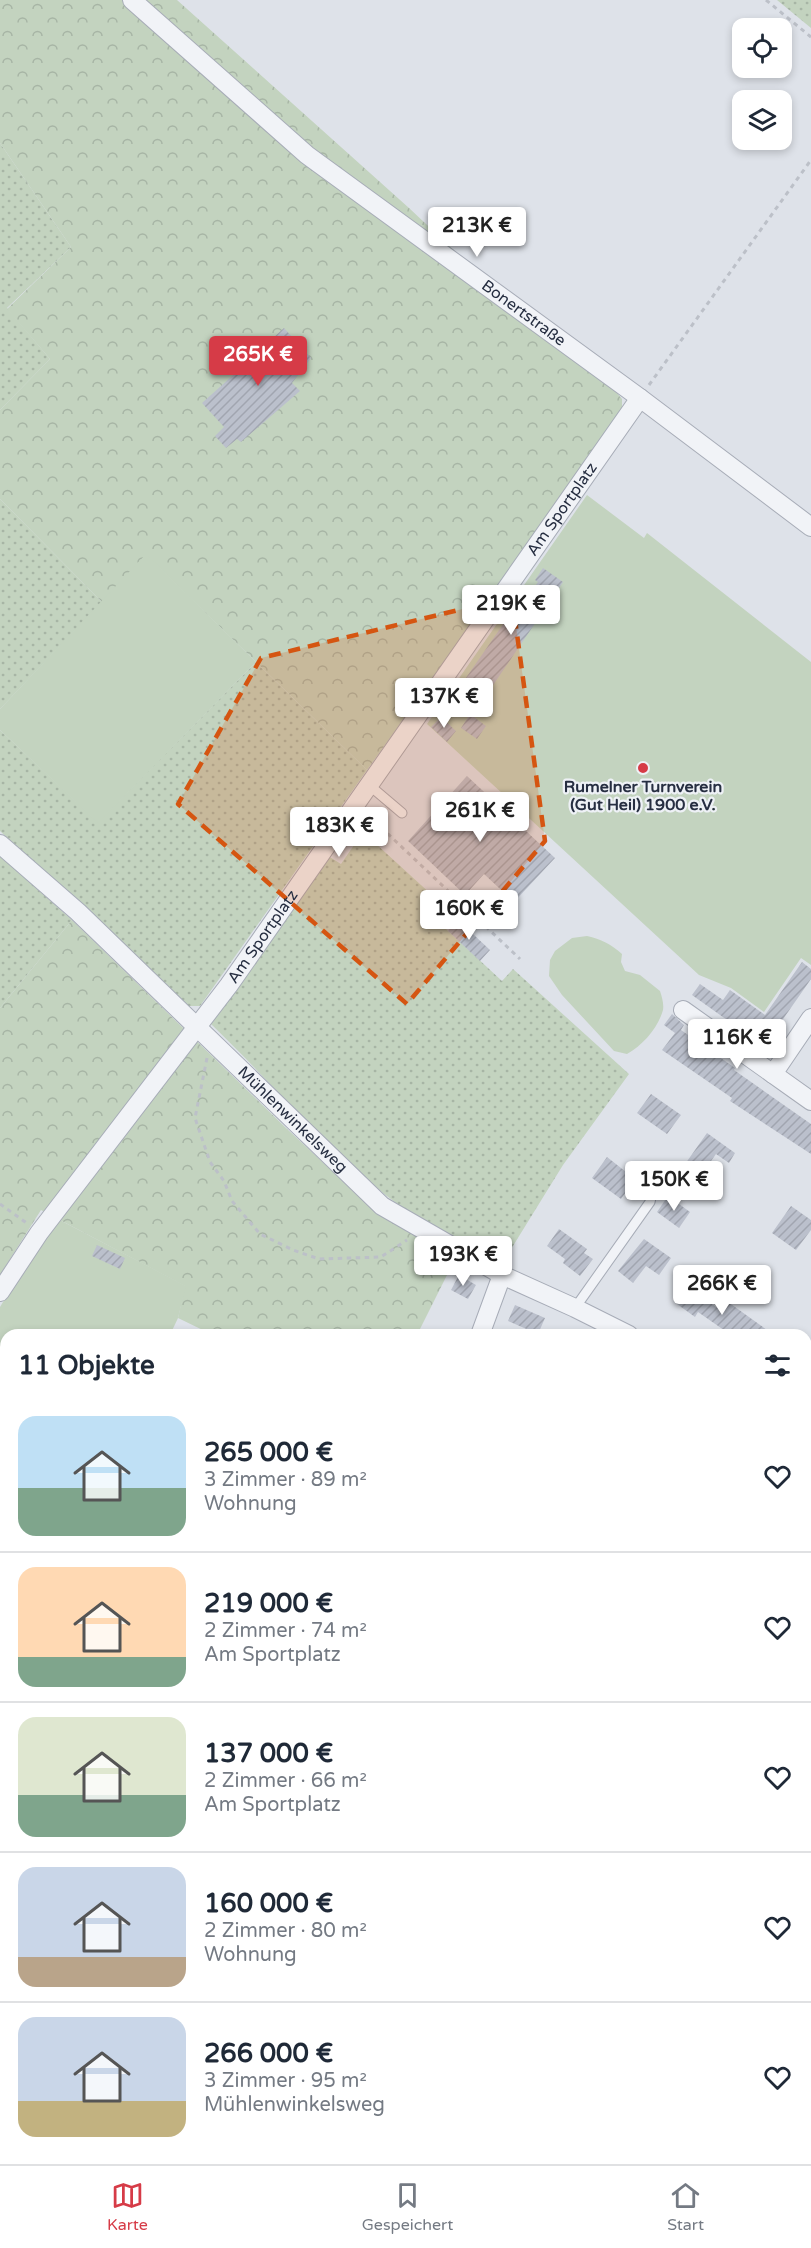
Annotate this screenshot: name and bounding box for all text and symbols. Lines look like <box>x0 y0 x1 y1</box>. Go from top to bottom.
map controls <box>732 18 792 150</box>
button: locate <box>732 18 792 78</box>
button: layers <box>732 90 792 150</box>
pin: 213K € <box>428 207 526 258</box>
text: 213K € <box>442 214 512 238</box>
street label: Bonertstraße <box>478 276 570 351</box>
pin: 265K € <box>209 336 307 387</box>
text: 265K € <box>223 343 293 367</box>
street label: Am Sportplatz <box>523 459 602 560</box>
pin: 219K € <box>462 585 560 636</box>
text: 219K € <box>476 592 546 616</box>
pin: 137K € <box>395 678 493 729</box>
text: 137K € <box>409 685 479 709</box>
marker: Rumelner Turnverein (Gut Heil) 1900 e.V. <box>636 761 650 775</box>
place label: Rumelner Turnverein (Gut Heil) 1900 e.V. <box>564 777 722 815</box>
pin: 261K € <box>431 792 529 843</box>
text: 261K € <box>445 799 515 823</box>
pin: 183K € <box>290 807 388 858</box>
text: 183K € <box>304 814 374 838</box>
street label: Am Sportplatz <box>223 886 302 987</box>
pin: 160K € <box>420 890 518 941</box>
text: 160K € <box>434 897 504 921</box>
pin: 116K € <box>688 1019 786 1070</box>
text: 116K € <box>702 1026 772 1050</box>
street label: Mühlenwinkelsweg <box>234 1062 352 1177</box>
pin: 150K € <box>625 1161 723 1212</box>
text: 150K € <box>639 1168 709 1192</box>
pin: 193K € <box>414 1236 512 1287</box>
text: 193K € <box>428 1243 498 1267</box>
pin: 266K € <box>673 1265 771 1316</box>
text: 266K € <box>687 1272 757 1296</box>
icon: filters <box>761 1349 794 1382</box>
text: 11 Objekte <box>18 1350 155 1381</box>
text: 265 000 € <box>204 1437 333 1468</box>
icon: home <box>66 1440 138 1512</box>
icon: heart <box>761 1460 794 1493</box>
text: 3 Zimmer · 89 m² <box>204 1468 367 1492</box>
text: Wohnung <box>204 1492 297 1516</box>
text: 219 000 € <box>204 1588 333 1619</box>
icon: home <box>66 1591 138 1663</box>
icon: heart <box>761 1611 794 1644</box>
text: 2 Zimmer · 74 m² <box>204 1619 367 1643</box>
text: Am Sportplatz <box>204 1643 341 1667</box>
text: 137 000 € <box>204 1738 333 1769</box>
icon: home <box>66 1741 138 1813</box>
icon: heart <box>761 1761 794 1794</box>
text: 2 Zimmer · 66 m² <box>204 1769 367 1793</box>
text: Am Sportplatz <box>204 1793 341 1817</box>
text: 160 000 € <box>204 1888 333 1919</box>
icon: home <box>66 1891 138 1963</box>
icon: heart <box>761 1911 794 1944</box>
text: 2 Zimmer · 80 m² <box>204 1919 367 1943</box>
text: Wohnung <box>204 1943 297 1967</box>
text: 266 000 € <box>204 2038 333 2069</box>
icon: home <box>66 2041 138 2113</box>
icon: heart <box>761 2061 794 2094</box>
text: 3 Zimmer · 95 m² <box>204 2069 367 2093</box>
text: Mühlenwinkelsweg <box>204 2093 385 2117</box>
tab: Karte <box>107 2179 148 2235</box>
tab: Gespeichert <box>362 2179 453 2235</box>
tab: Start <box>667 2179 704 2235</box>

